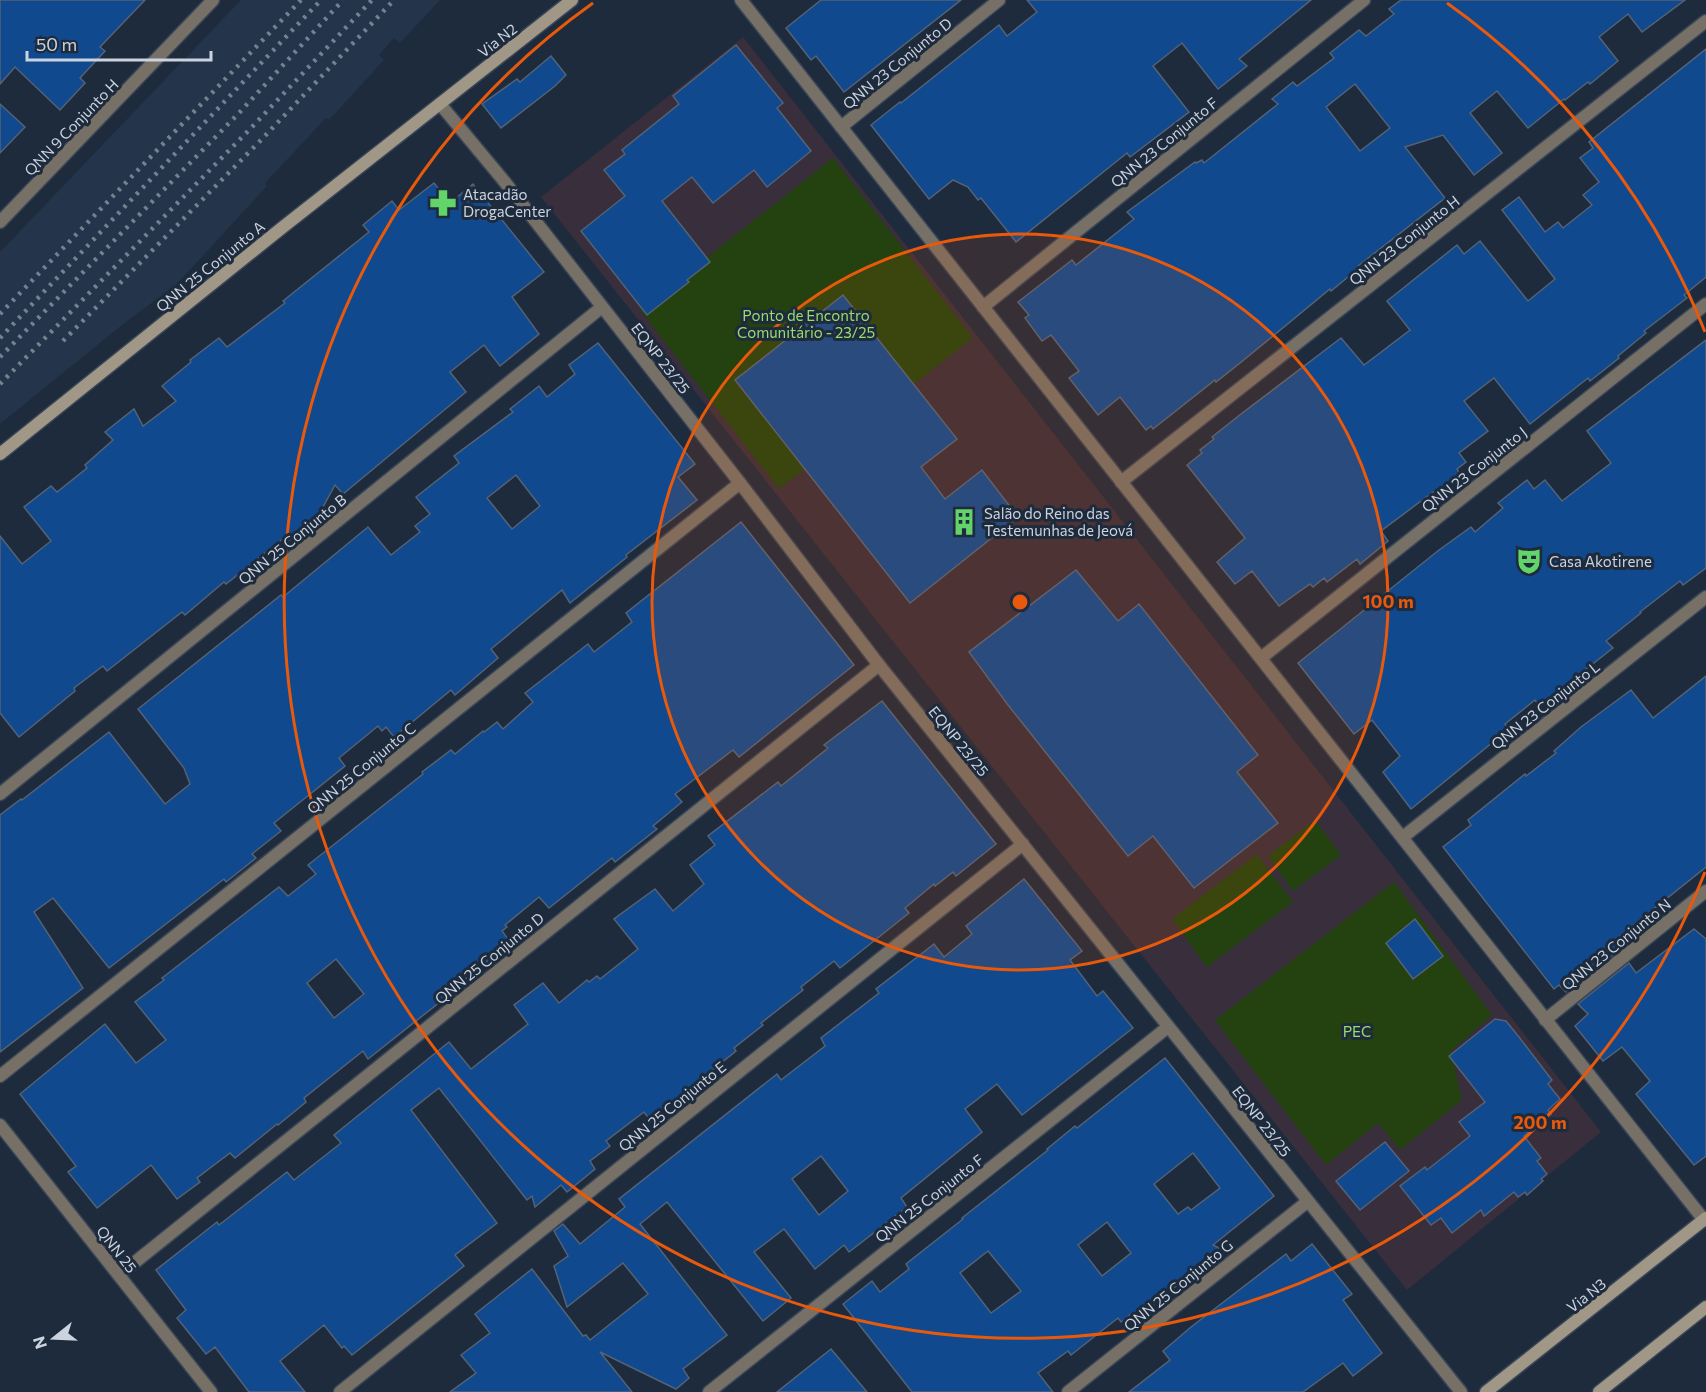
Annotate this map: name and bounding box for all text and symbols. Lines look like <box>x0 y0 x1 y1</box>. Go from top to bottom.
street label: QNN 23 Conjunto D <box>839 14 955 112</box>
street label: Via N2 <box>474 19 520 61</box>
scale bar <box>27 24 212 62</box>
text: 50 m <box>36 33 77 55</box>
street label: QNN 9 Conjunto H <box>20 75 122 179</box>
street label: QNN 23 Conjunto F <box>1107 93 1221 191</box>
place label: Atacadão DrogaCenter <box>463 185 551 220</box>
pharmacy icon: Atacadão DrogaCenter <box>428 188 458 218</box>
street label: QNN 23 Conjunto H <box>1345 191 1463 289</box>
street label: QNN 25 Conjunto A <box>152 217 268 315</box>
park label: Ponto de Encontro Comunitário - 23/25 <box>737 306 875 341</box>
street label: EQNP 23/25 <box>628 319 694 397</box>
street label: QNN 23 Conjunto J <box>1418 422 1530 516</box>
street label: QNN 25 Conjunto B <box>234 490 350 588</box>
place label: Salão do Reino das Testemunhas de Jeová <box>984 504 1133 539</box>
building icon: Salão do Reino das Testemunhas de Jeová <box>949 507 979 537</box>
theatre icon: Casa Akotirene <box>1514 546 1544 576</box>
place label: Casa Akotirene <box>1549 552 1652 570</box>
text: 100 m <box>1362 590 1414 612</box>
centre of rings <box>1010 592 1030 612</box>
street label: QNN 23 Conjunto L <box>1487 657 1603 753</box>
street label: EQNP 23/25 <box>925 702 993 780</box>
street label: QNN 25 Conjunto C <box>303 719 419 817</box>
street label: QNN 23 Conjunto N <box>1558 894 1674 994</box>
street label: QNN 25 Conjunto D <box>431 908 547 1008</box>
park label: PEC <box>1343 1022 1371 1040</box>
street label: QNN 25 Conjunto E <box>615 1057 729 1155</box>
street label: EQNP 23/25 <box>1229 1082 1295 1160</box>
text: 200 m <box>1513 1111 1567 1133</box>
street label: QNN 25 Conjunto F <box>871 1150 987 1246</box>
street label: QNN 25 <box>93 1222 141 1276</box>
street label: QNN 25 Conjunto G <box>1120 1236 1236 1334</box>
street label: Via N3 <box>1563 1274 1609 1316</box>
north arrow <box>24 1308 84 1368</box>
text: N <box>28 1334 50 1351</box>

